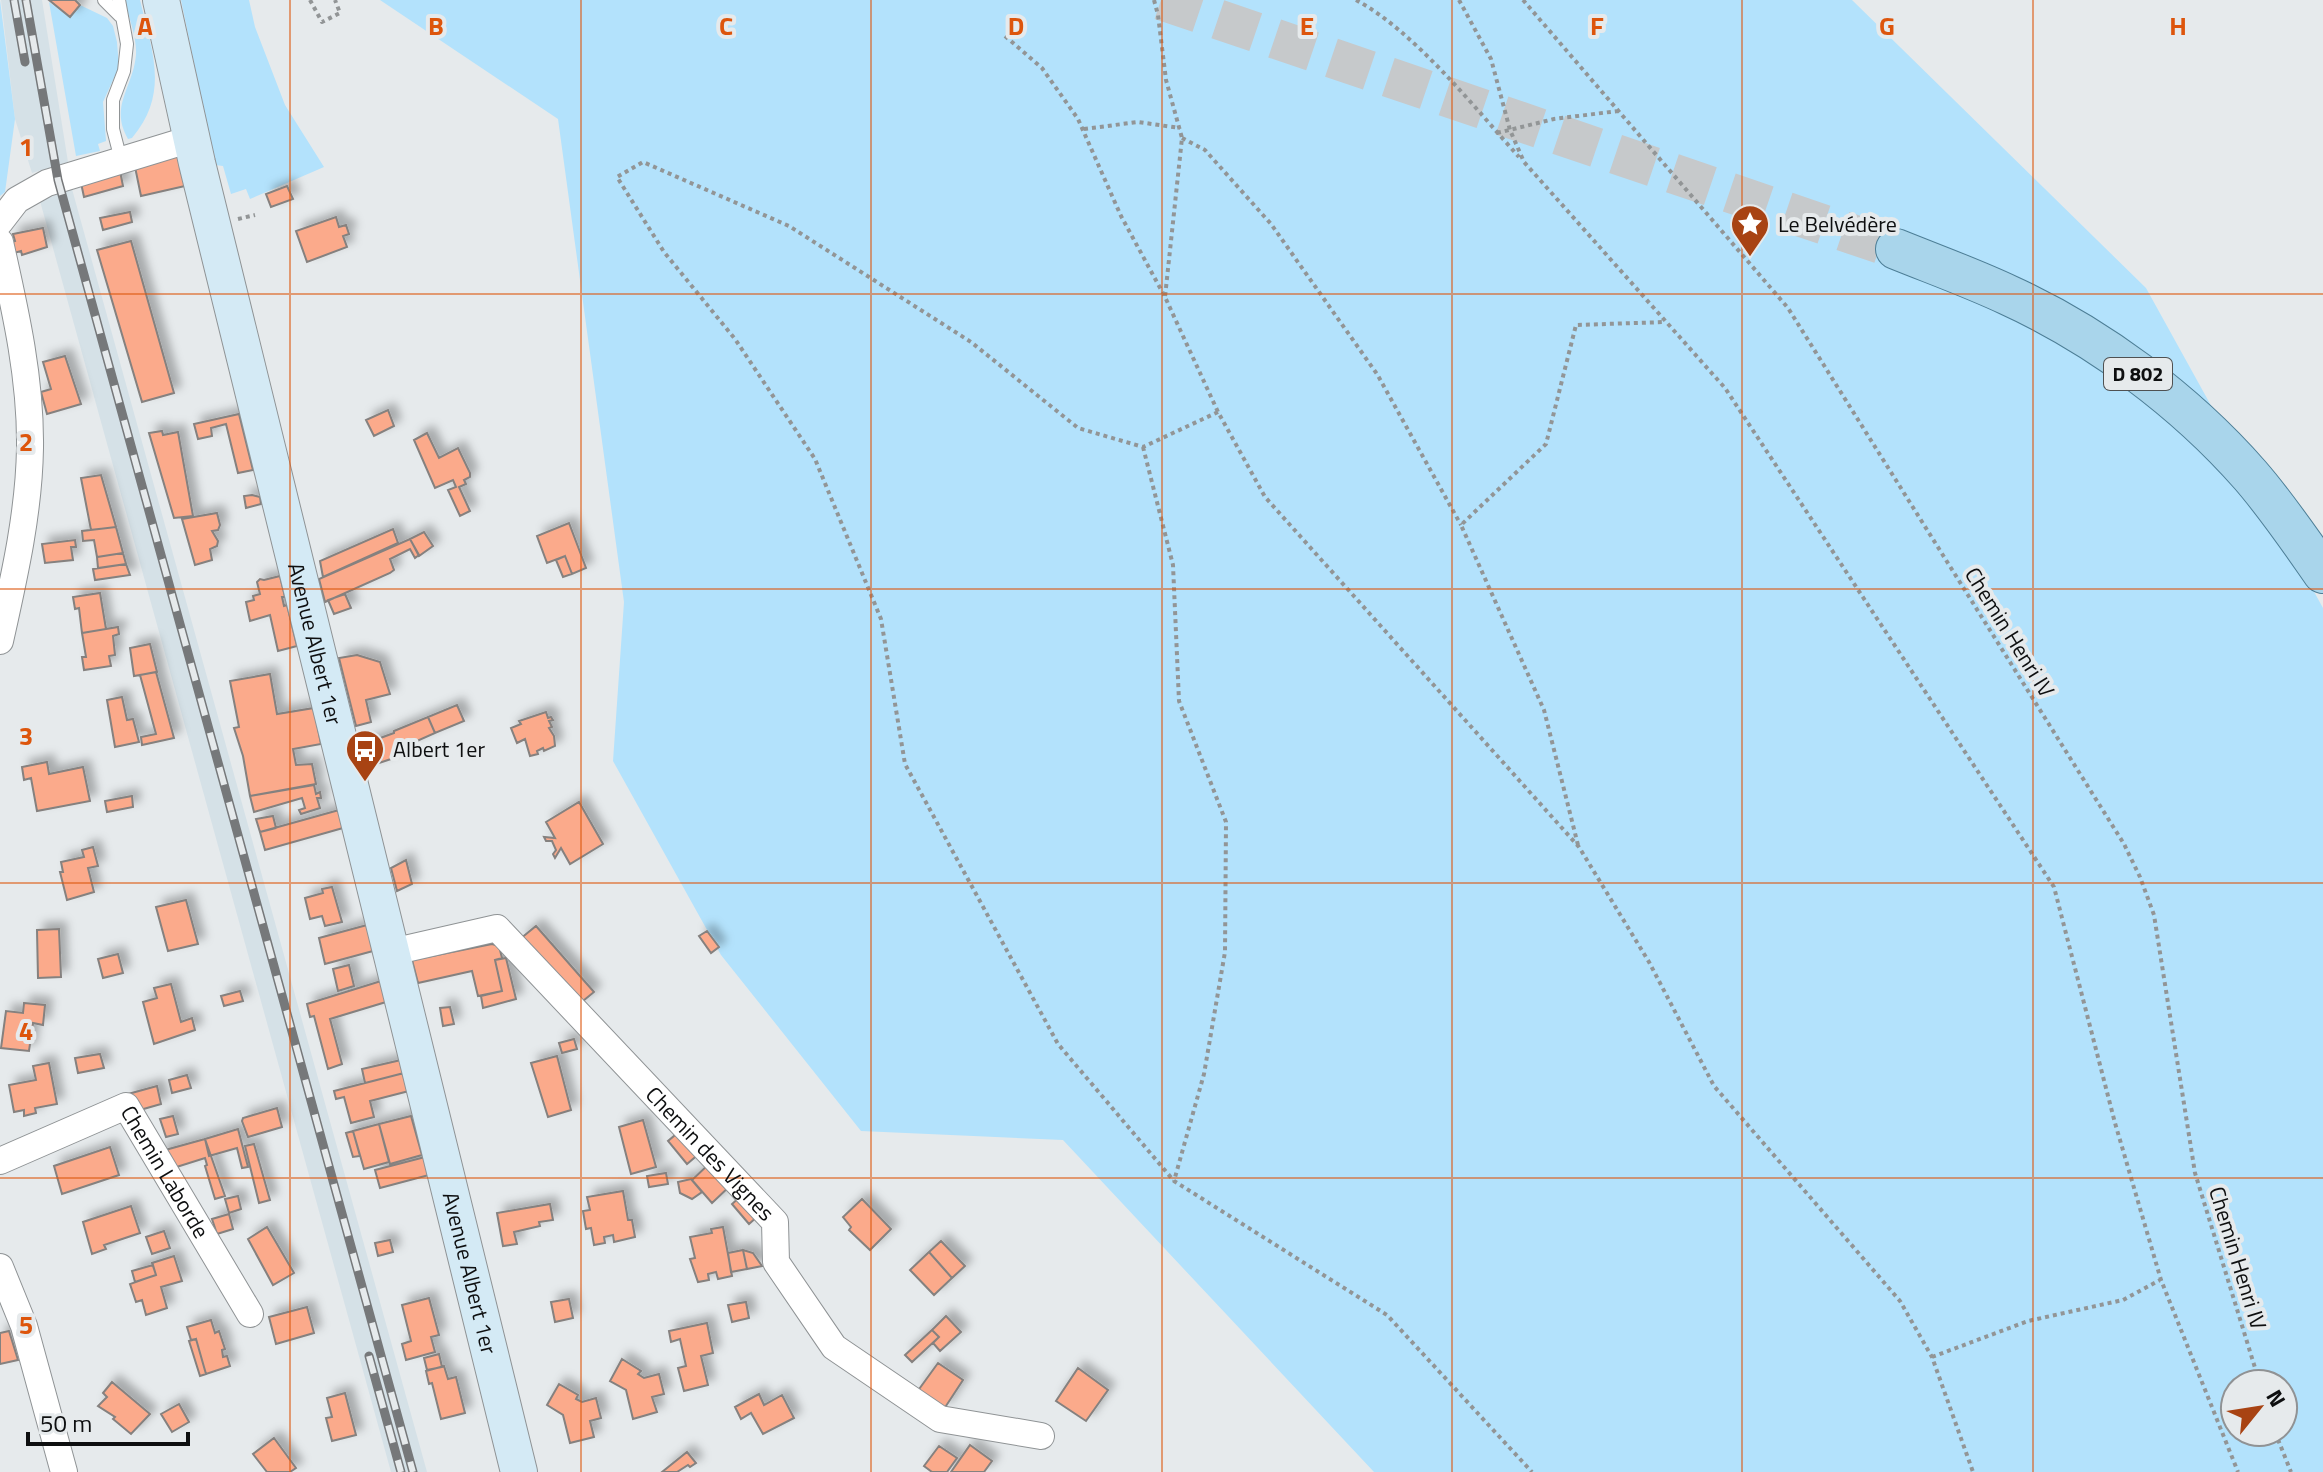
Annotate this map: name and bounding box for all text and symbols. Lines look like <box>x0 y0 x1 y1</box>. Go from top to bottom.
text: A <box>137 6 153 45</box>
text: B <box>428 6 444 45</box>
text: C <box>719 6 733 45</box>
text: D <box>1008 6 1024 45</box>
text: E <box>1300 6 1314 45</box>
text: F <box>1590 6 1604 45</box>
text: G <box>1879 6 1895 45</box>
text: H <box>2169 6 2187 45</box>
text: 1 <box>19 127 33 166</box>
place icon: Le Belvédère <box>1729 203 1771 258</box>
place label: Le Belvédère <box>1778 207 1897 241</box>
road number: D 802 <box>2104 358 2172 390</box>
text: 2 <box>19 422 33 461</box>
street label: Avenue Albert 1er <box>279 559 352 729</box>
street label: Chemin Henri IV <box>1956 560 2064 704</box>
text: 3 <box>19 716 33 755</box>
bus stop icon: Albert 1er <box>344 728 386 783</box>
place label: Albert 1er <box>393 732 485 766</box>
text: 4 <box>19 1011 33 1050</box>
street label: Chemin des Vignes <box>638 1078 783 1229</box>
street label: Chemin Laborde <box>112 1099 218 1245</box>
street label: Chemin Henri IV <box>2200 1182 2276 1334</box>
street label: Avenue Albert 1er <box>434 1188 506 1358</box>
text: 5 <box>19 1305 33 1344</box>
north arrow <box>2219 1368 2299 1448</box>
text: N <box>2258 1383 2295 1413</box>
scale bar <box>28 1396 188 1446</box>
text: 50 m <box>40 1405 92 1441</box>

